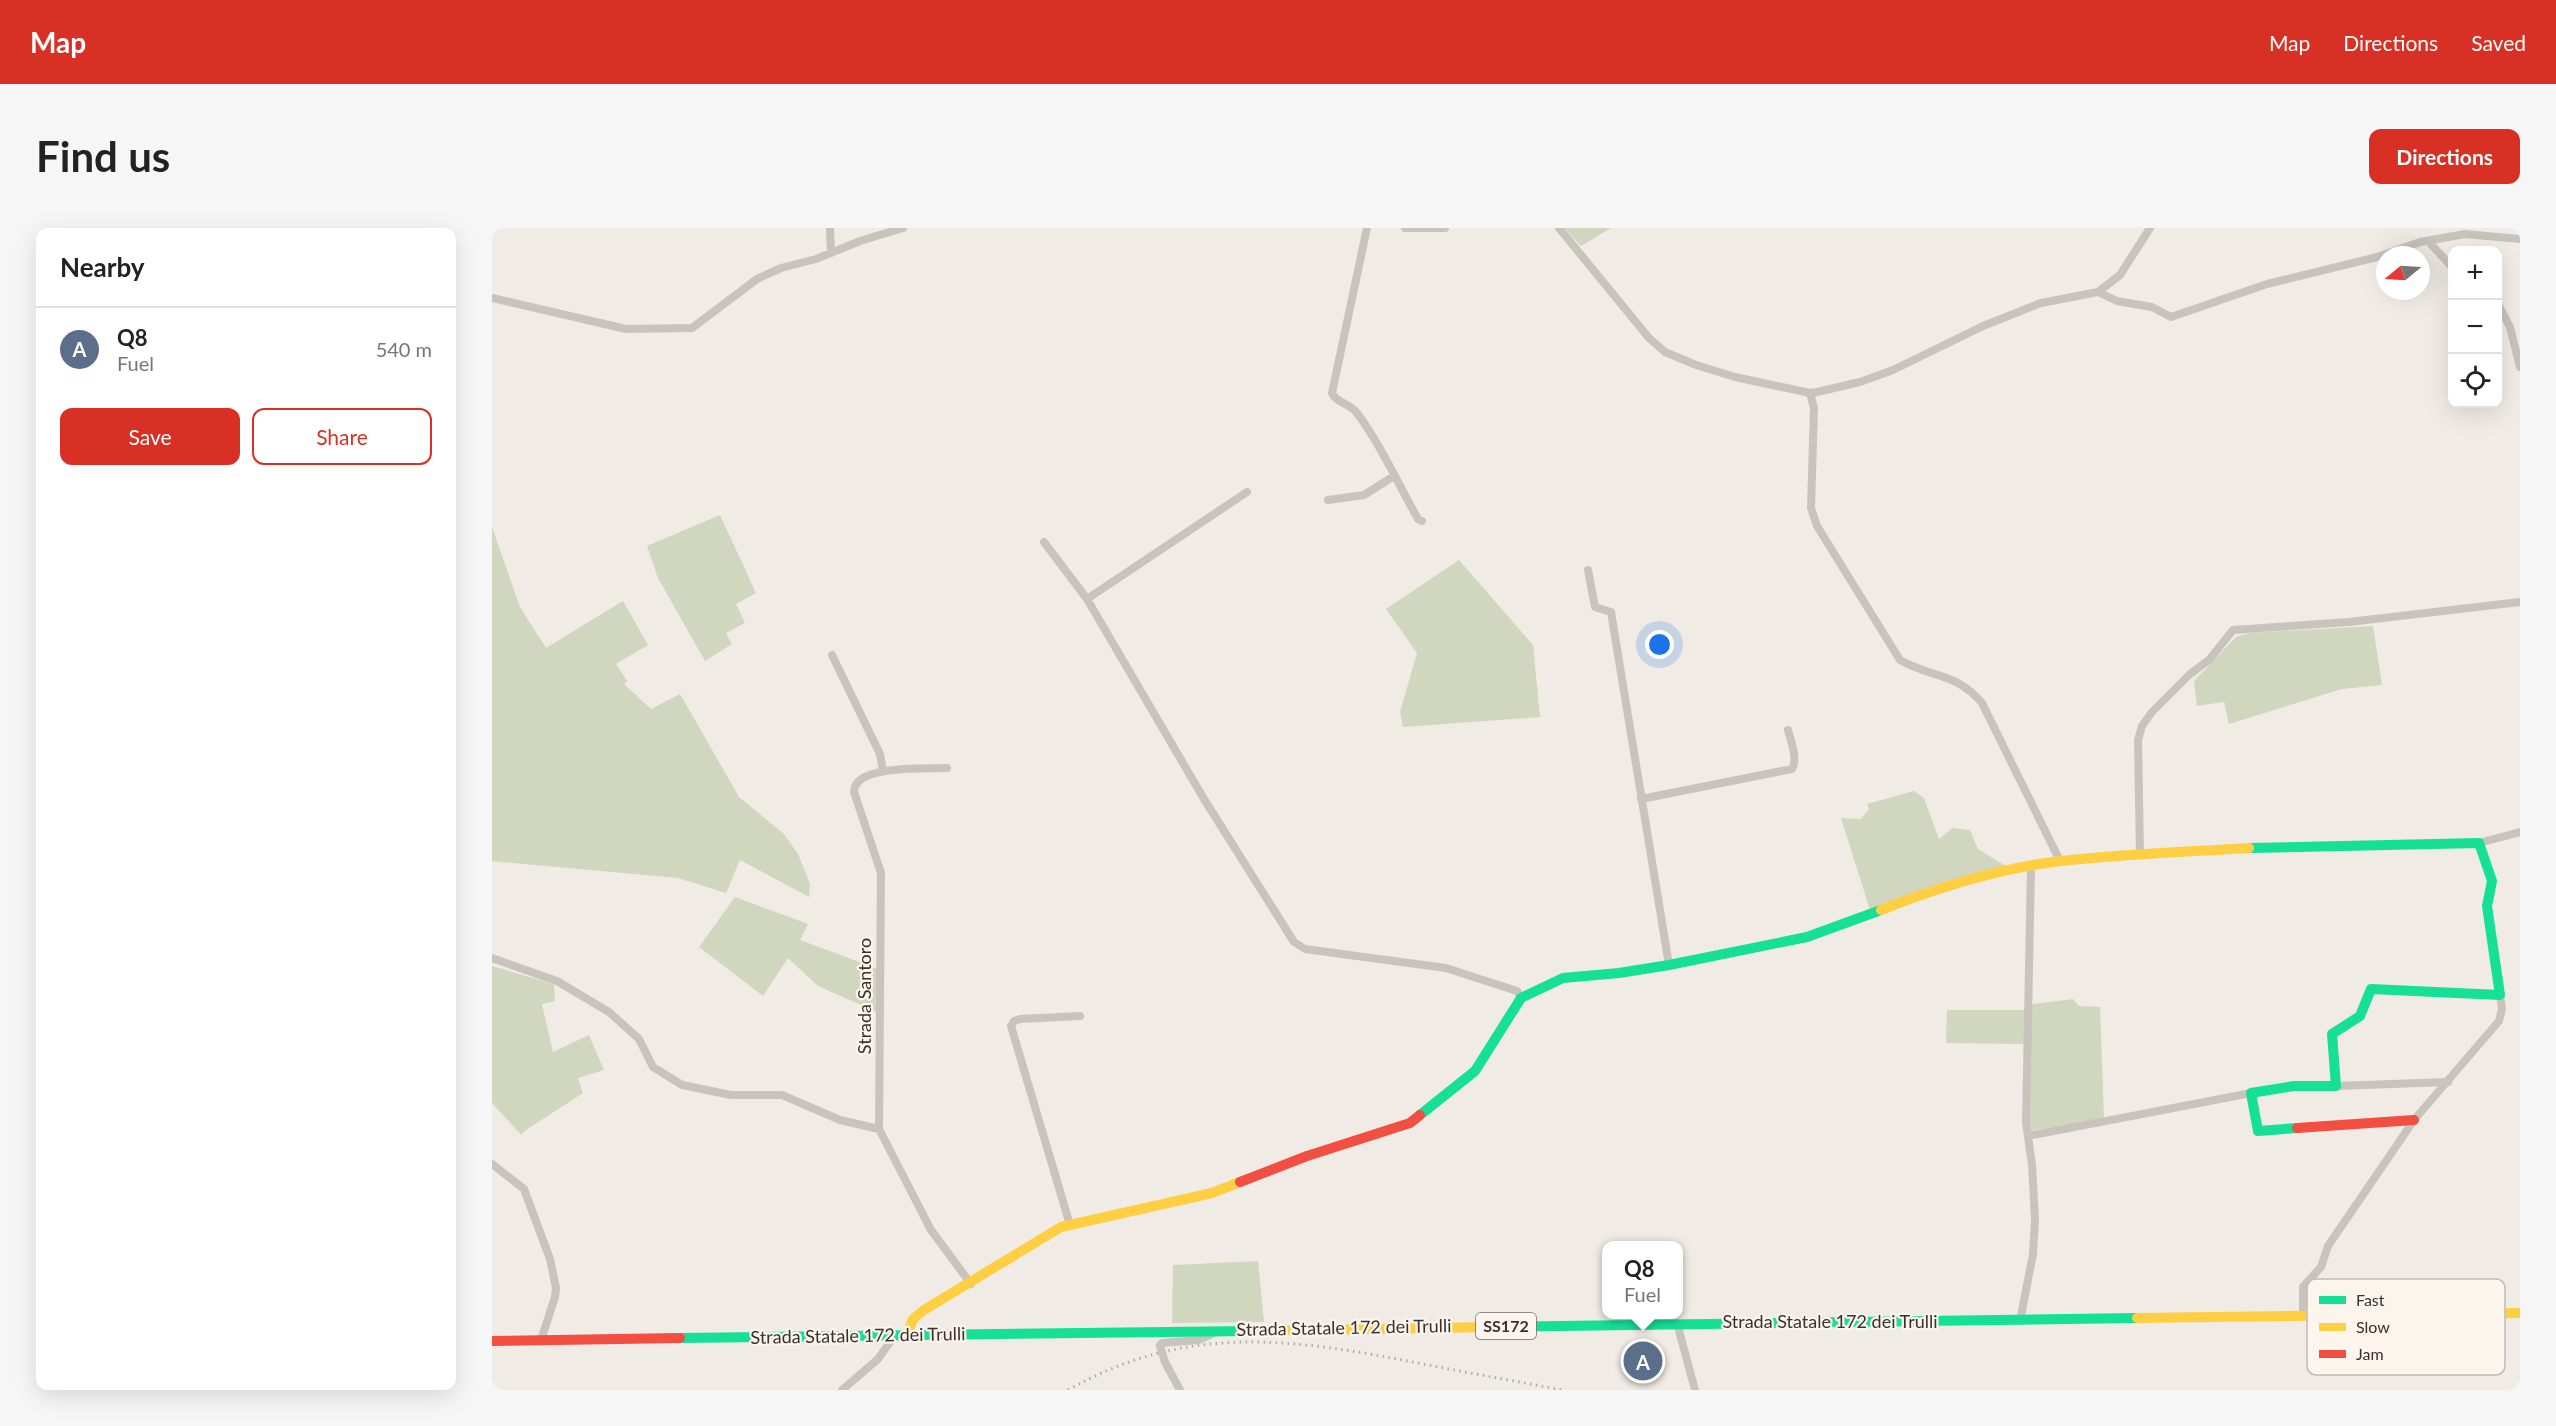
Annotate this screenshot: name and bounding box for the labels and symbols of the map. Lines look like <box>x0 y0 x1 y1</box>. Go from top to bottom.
north arrow <box>2376 246 2430 300</box>
your location <box>1645 630 1674 659</box>
street label: Strada Santoro <box>853 938 875 1054</box>
legend <box>2307 1279 2505 1375</box>
text: Fast <box>2356 1290 2385 1309</box>
street label: Strada Statale 172 dei Trulli <box>1722 1310 1938 1332</box>
road number: SS172 <box>1476 1313 1536 1339</box>
street label: Strada Statale 172 dei Trulli <box>1236 1314 1452 1340</box>
text: Slow <box>2356 1317 2390 1336</box>
street label: Strada Statale 172 dei Trulli <box>750 1322 966 1348</box>
pin: A <box>1624 1338 1662 1384</box>
text: Jam <box>2356 1344 2384 1363</box>

